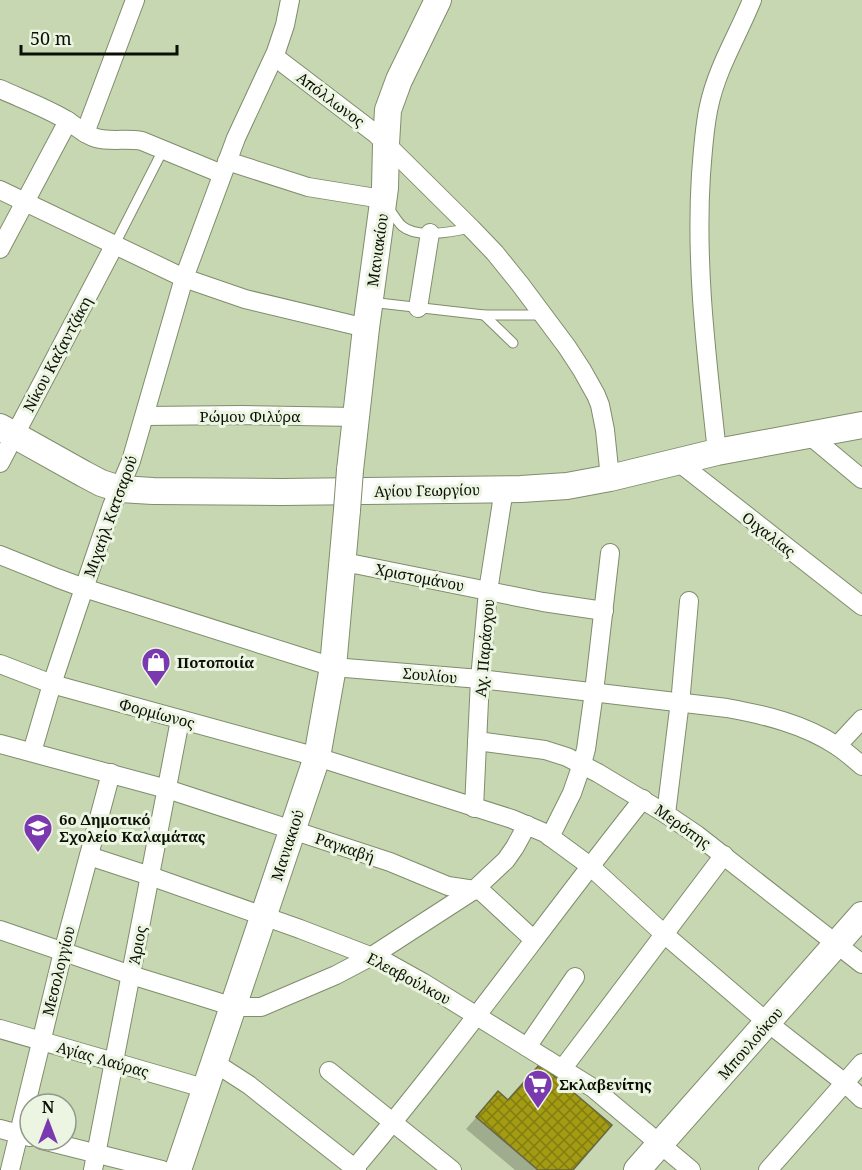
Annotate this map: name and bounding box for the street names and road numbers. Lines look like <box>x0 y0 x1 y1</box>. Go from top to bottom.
street label: Απόλλωνος <box>293 67 369 131</box>
street label: Μανιακίου <box>362 212 392 288</box>
street label: Νίκου Καζαντζάκη <box>18 293 96 415</box>
street label: Ρώμου Φιλύρα <box>199 406 301 426</box>
street label: Μιχαήλ Κατσαρού <box>79 452 141 580</box>
street label: Αγίου Γεωργίου <box>374 479 480 501</box>
street label: Οιχαλίας <box>738 507 800 561</box>
street label: Χριστομάνου <box>374 559 466 595</box>
street label: Αχ. Παράσχου <box>470 598 498 698</box>
street label: Σουλίου <box>402 663 458 687</box>
street label: Φορμίωνος <box>117 693 197 733</box>
street label: Μερόπης <box>651 799 715 853</box>
street label: Μανιακιού <box>266 807 308 883</box>
street label: Ραγκαβή <box>313 828 377 866</box>
street label: Μεσολογγίου <box>37 924 79 1018</box>
street label: Άριος <box>123 924 151 966</box>
street label: Ελεαβούλκου <box>364 948 454 1008</box>
street label: Μπουλούκου <box>713 1003 787 1083</box>
street label: Αγίας Λαύρας <box>55 1036 151 1082</box>

